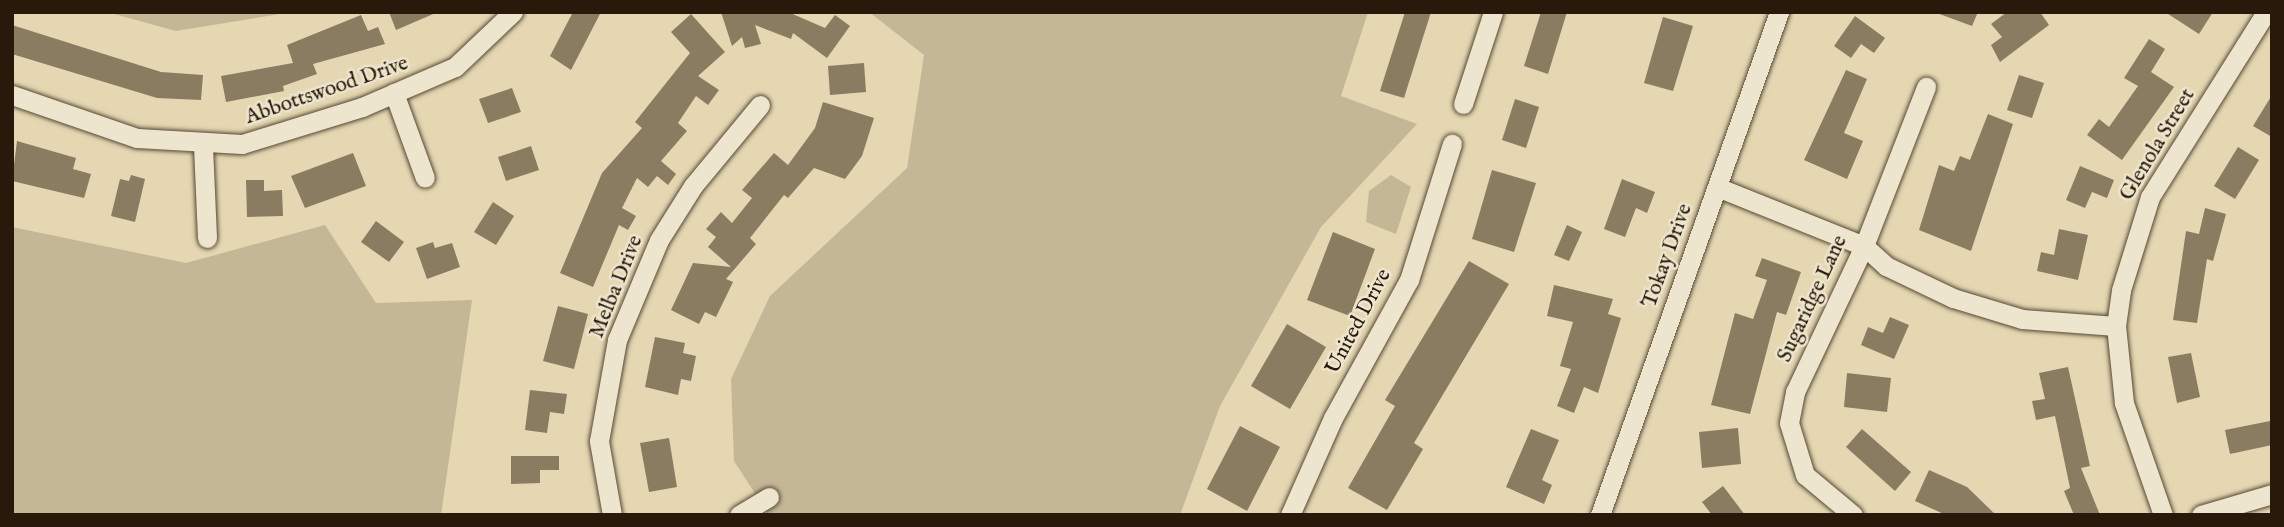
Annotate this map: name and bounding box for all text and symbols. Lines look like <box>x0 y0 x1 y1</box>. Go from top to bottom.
street label: Abbottswood Drive <box>242 51 412 131</box>
street label: Glenola Street <box>2115 85 2201 205</box>
street label: Tokay Drive <box>1638 201 1698 311</box>
street label: Melba Drive <box>585 232 649 342</box>
street label: Sugaridge Lane <box>1773 232 1853 366</box>
street label: United Drive <box>1321 265 1397 379</box>

